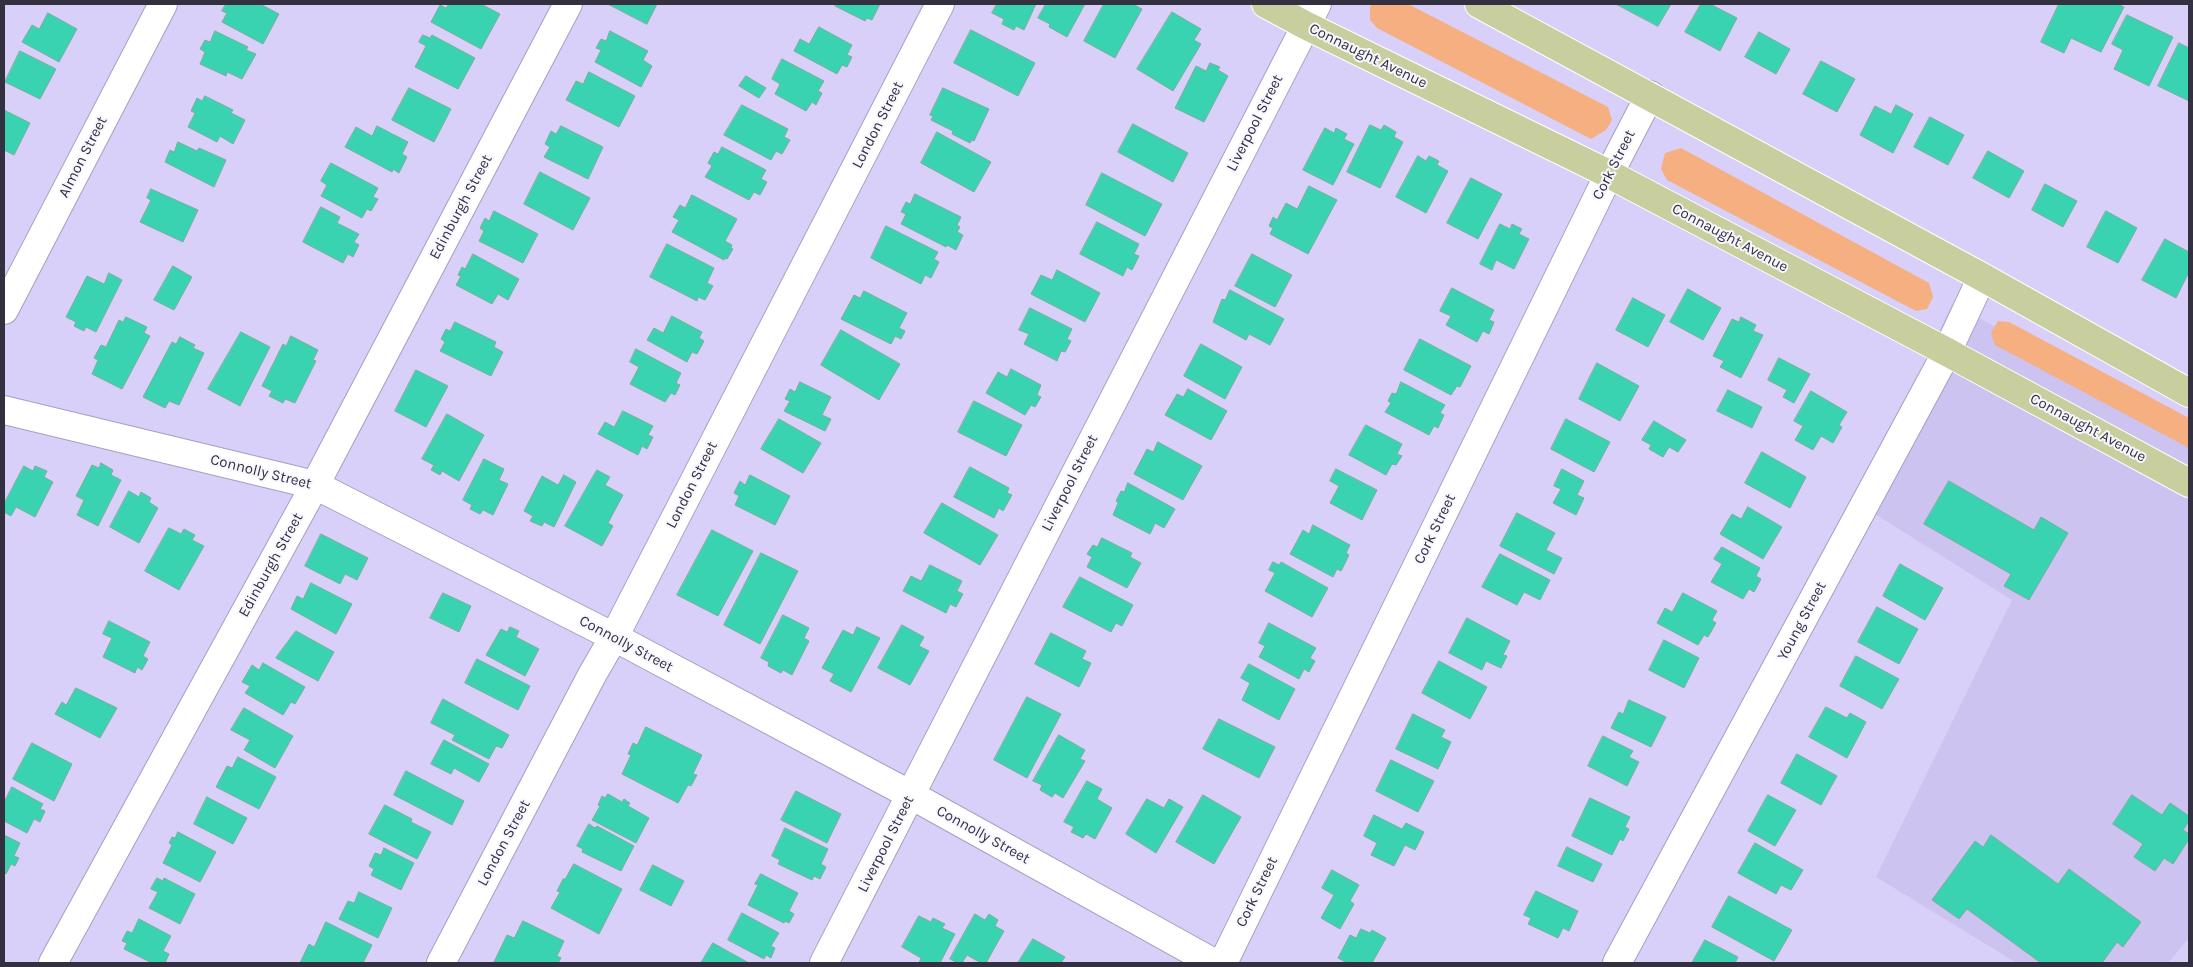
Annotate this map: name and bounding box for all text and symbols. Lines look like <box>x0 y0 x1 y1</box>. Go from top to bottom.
street label: Connaught Avenue <box>1306 20 1430 92</box>
street label: Liverpool Street <box>1223 72 1287 174</box>
street label: London Street <box>848 79 908 171</box>
street label: Almon Street <box>55 113 111 201</box>
street label: Cork Street <box>1589 127 1639 203</box>
street label: Edinburgh Street <box>426 151 496 263</box>
street label: Connaught Avenue <box>1669 200 1791 276</box>
street label: Connaught Avenue <box>2027 390 2149 466</box>
street label: Liverpool Street <box>1038 432 1102 534</box>
street label: London Street <box>662 439 722 531</box>
street label: Connolly Street <box>208 451 314 493</box>
street label: Cork Street <box>1410 491 1460 567</box>
street label: Edinburgh Street <box>235 510 307 620</box>
street label: Young Street <box>1774 578 1830 664</box>
street label: Connolly Street <box>576 612 676 676</box>
street label: Liverpool Street <box>854 793 918 895</box>
street label: London Street <box>474 797 534 889</box>
street label: Connolly Street <box>933 802 1033 868</box>
street label: Cork Street <box>1232 854 1282 930</box>

